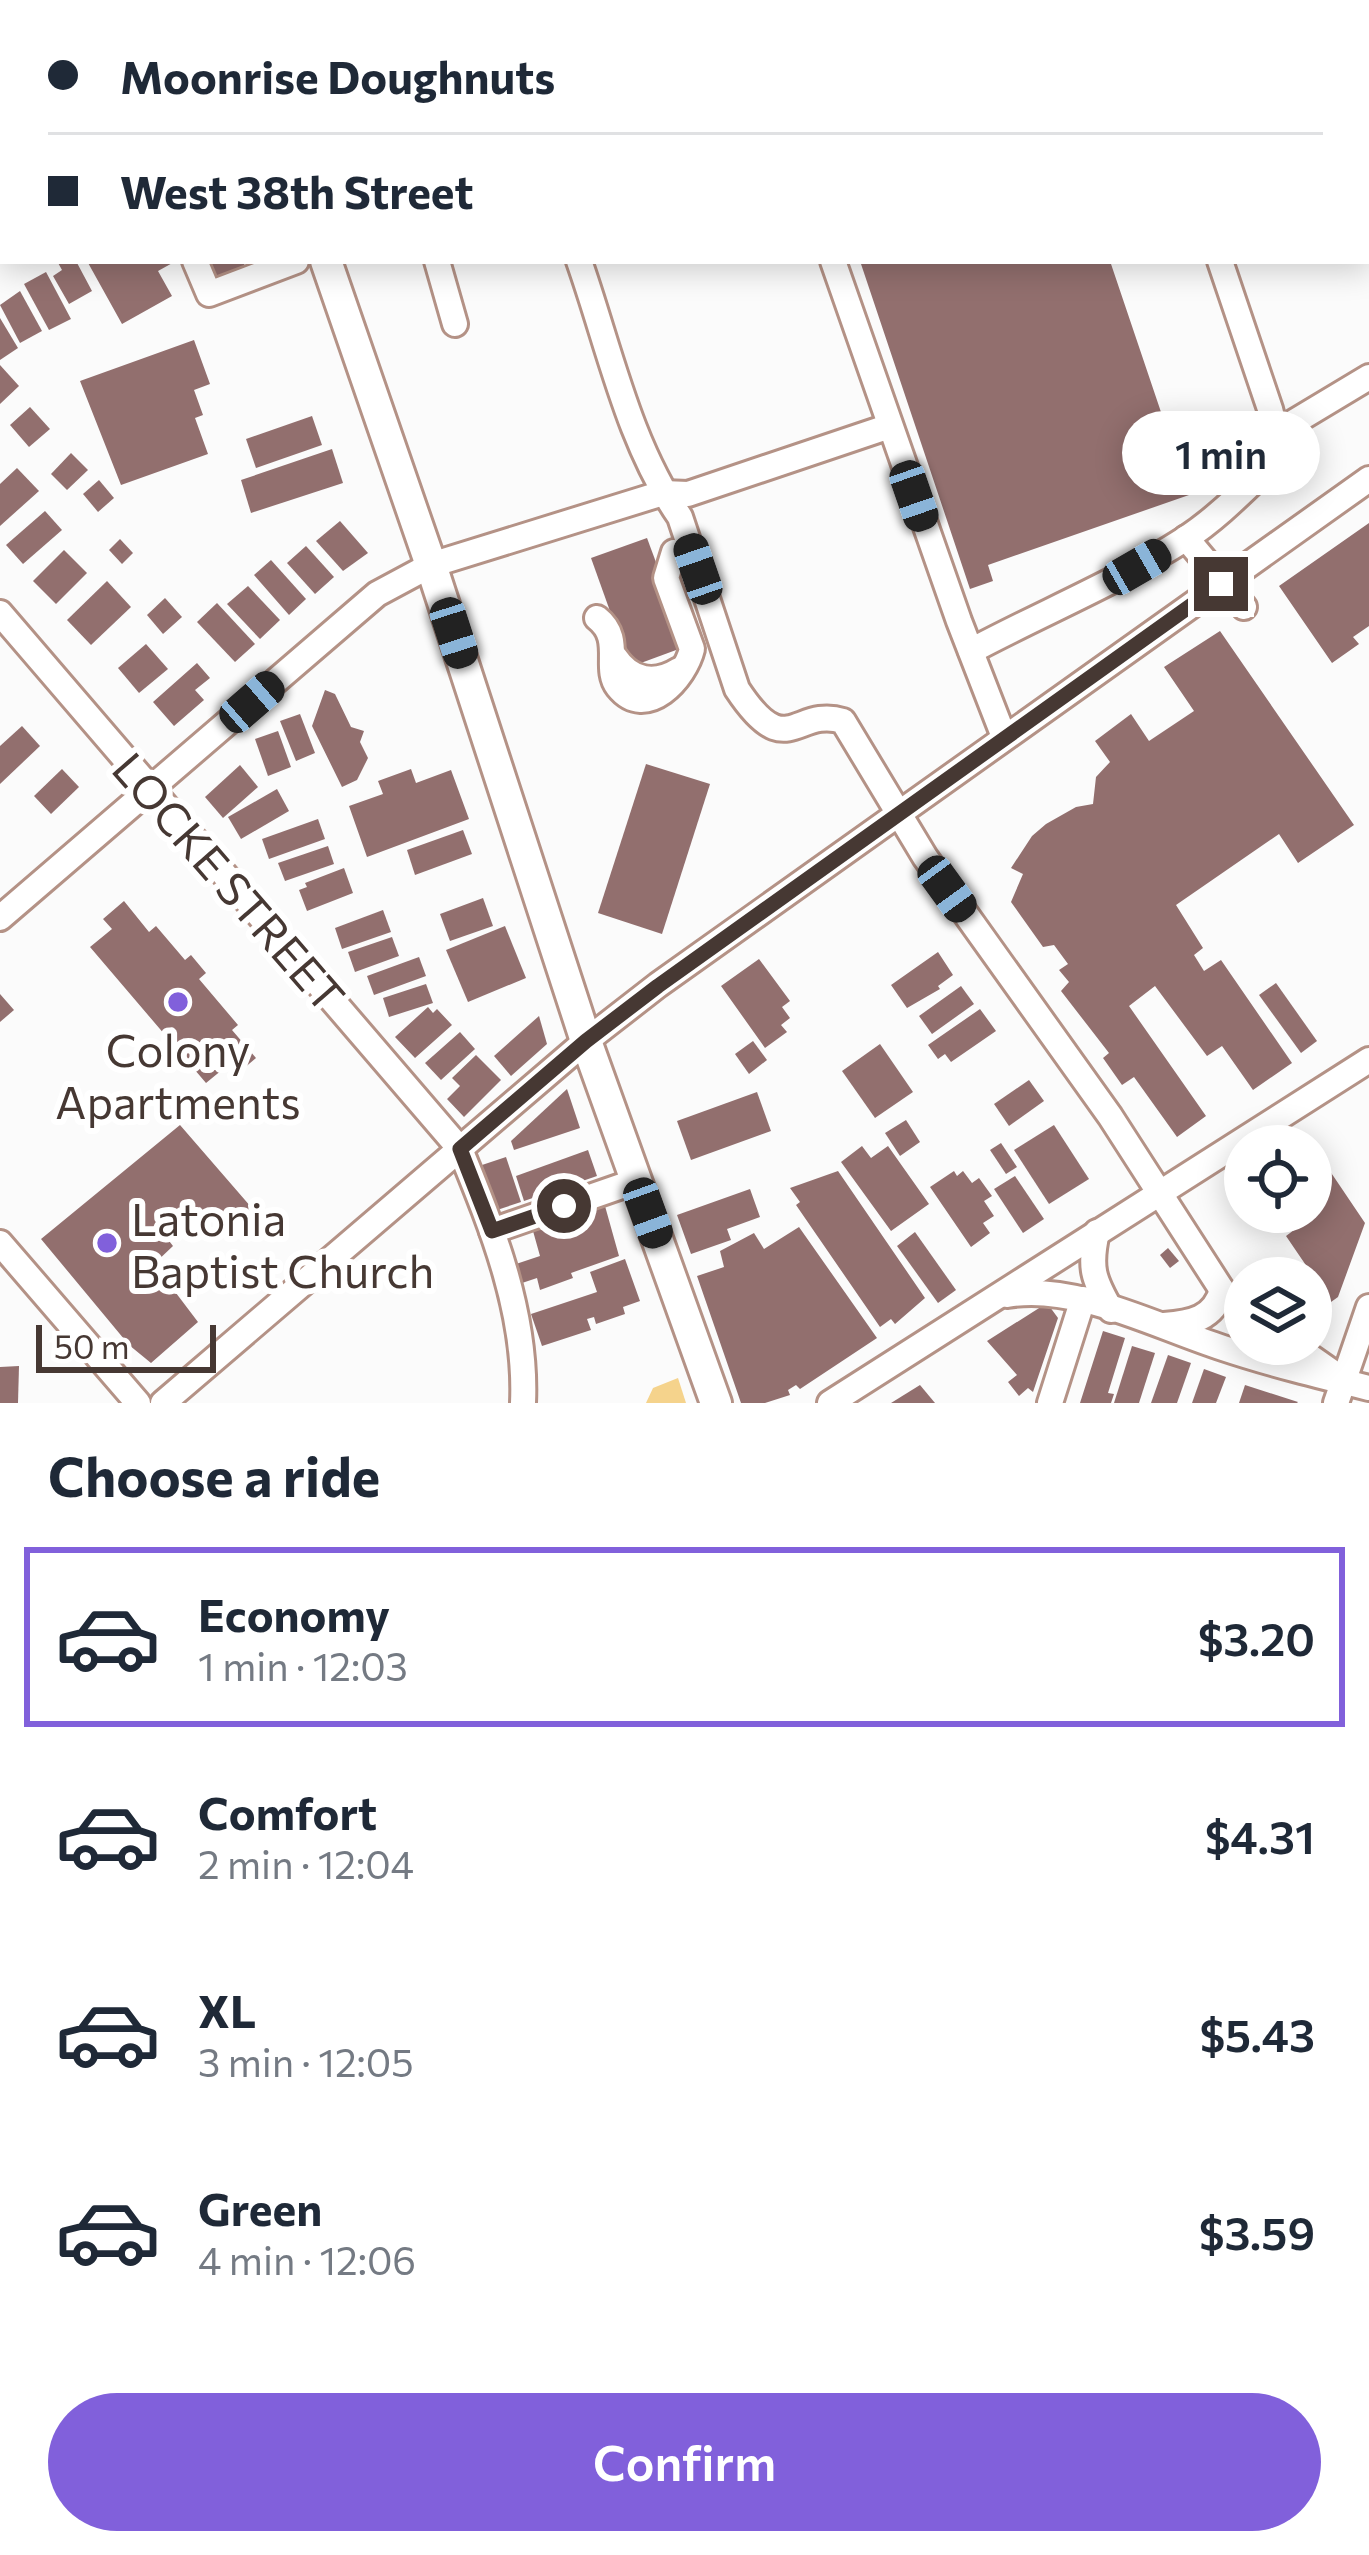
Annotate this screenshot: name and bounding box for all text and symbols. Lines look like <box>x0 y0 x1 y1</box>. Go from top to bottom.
text: Moonrise Doughnuts <box>120 48 555 103</box>
text: West 38th Street <box>120 163 473 218</box>
callout: 1 min <box>1122 410 1320 494</box>
text: 1 min <box>1175 429 1267 477</box>
car <box>885 456 943 536</box>
car <box>669 529 727 609</box>
car <box>1097 533 1177 601</box>
route end <box>1194 557 1248 611</box>
car <box>426 593 482 673</box>
car <box>213 665 291 739</box>
street label: LOCKE STREET <box>103 740 357 1022</box>
car <box>911 849 983 929</box>
marker: Colony Apartments <box>165 989 191 1015</box>
place label: Colony Apartments <box>55 1021 301 1128</box>
map controls <box>1224 1125 1332 1365</box>
button: locate <box>1224 1125 1332 1233</box>
car <box>619 1173 677 1253</box>
route start <box>537 1179 591 1233</box>
place label: Latonia Baptist Church <box>131 1190 434 1297</box>
marker: Latonia Baptist Church <box>94 1230 120 1256</box>
button: layers <box>1224 1257 1332 1365</box>
scale bar <box>36 1319 216 1372</box>
text: 50 m <box>54 1325 130 1366</box>
text: Choose a ride <box>48 1442 380 1508</box>
icon: car <box>54 1583 162 1691</box>
text: Economy <box>198 1586 390 1641</box>
text: $3.20 <box>1198 1610 1315 1665</box>
text: 1 min · 12:03 <box>198 1641 408 1689</box>
icon: car <box>54 1781 162 1889</box>
text: Comfort <box>198 1784 377 1839</box>
text: $4.31 <box>1205 1808 1315 1863</box>
text: 2 min · 12:04 <box>198 1839 414 1887</box>
icon: car <box>54 1979 162 2087</box>
text: XL <box>198 1982 256 2037</box>
text: $5.43 <box>1199 2006 1315 2061</box>
text: 3 min · 12:05 <box>198 2037 414 2085</box>
icon: car <box>54 2177 162 2285</box>
text: Green <box>198 2180 322 2235</box>
text: $3.59 <box>1199 2204 1315 2259</box>
text: 4 min · 12:06 <box>198 2235 416 2283</box>
button: Confirm <box>48 2393 1321 2531</box>

